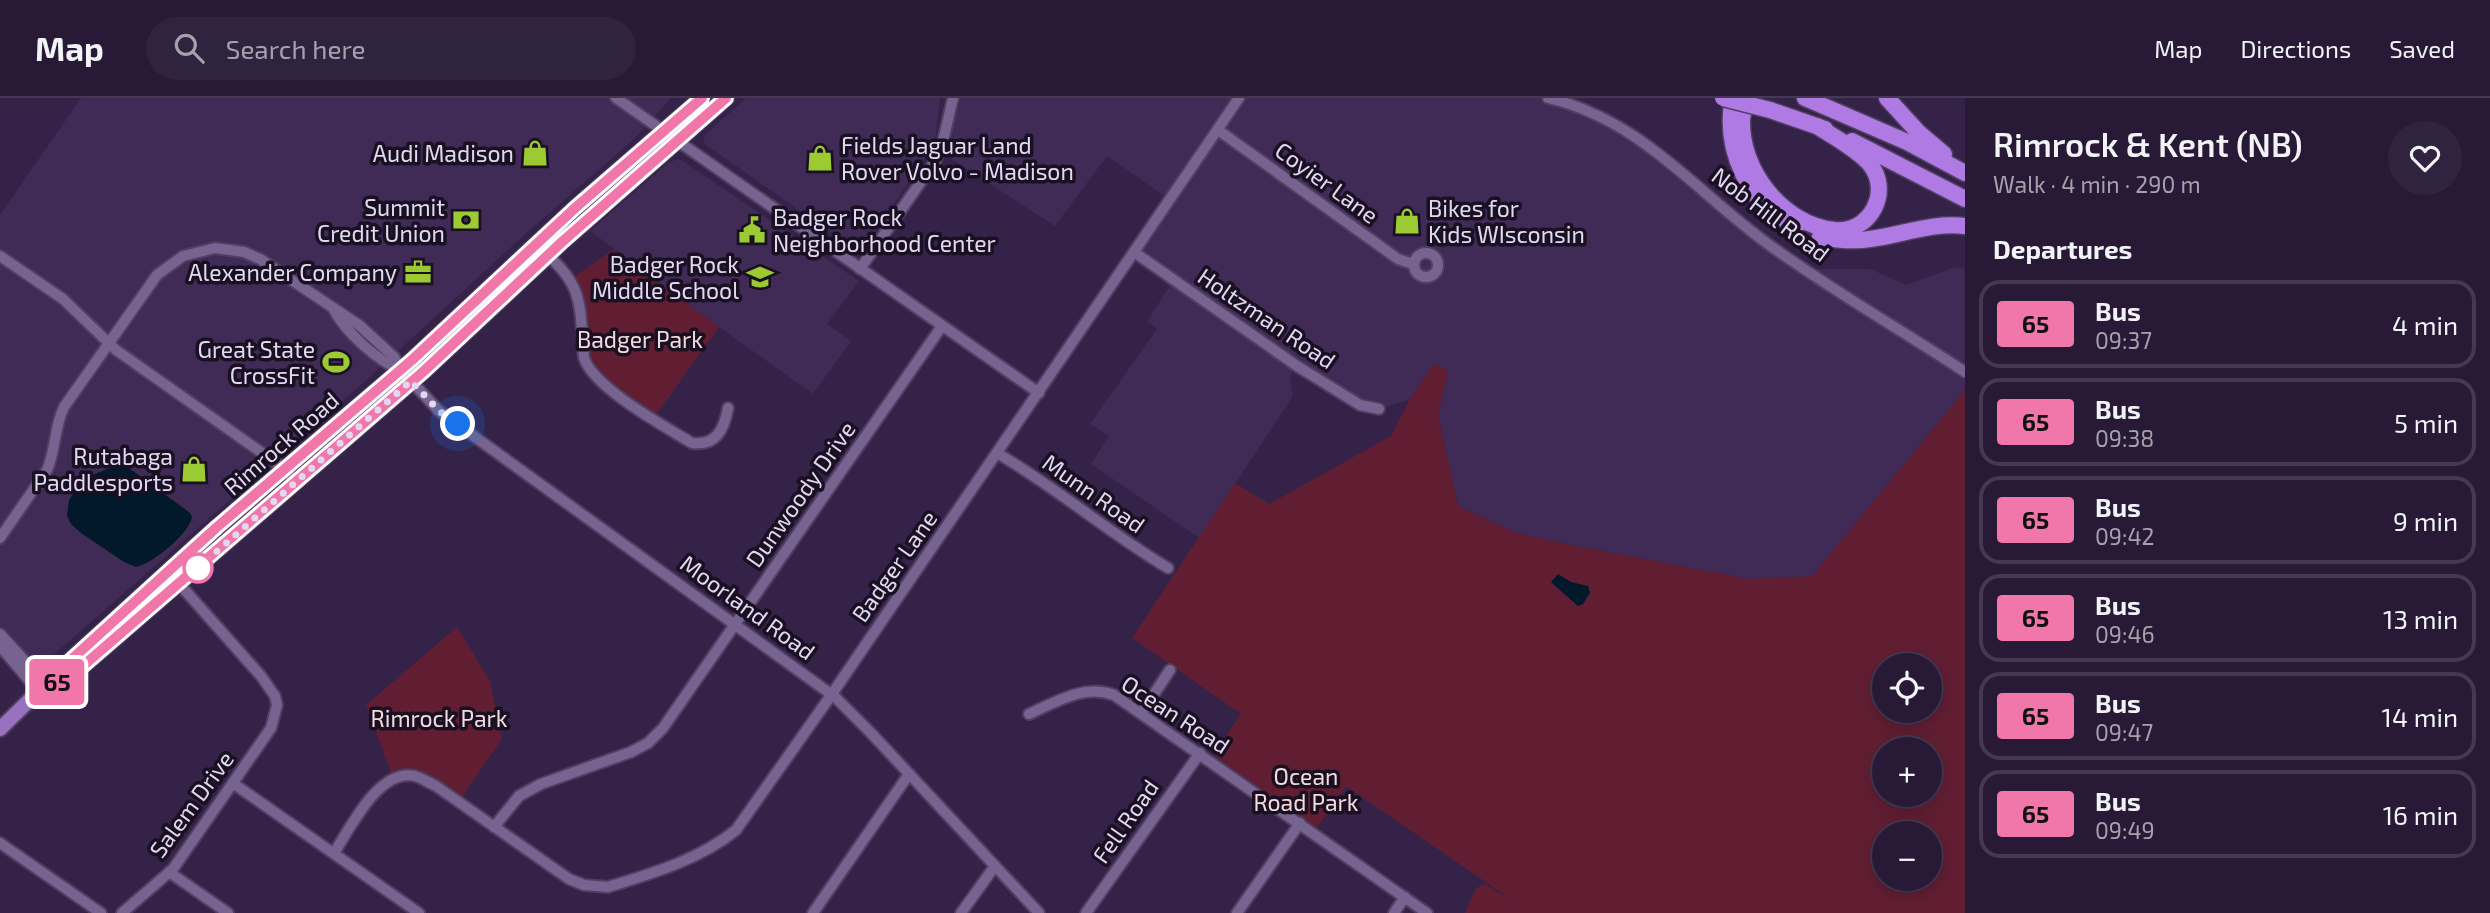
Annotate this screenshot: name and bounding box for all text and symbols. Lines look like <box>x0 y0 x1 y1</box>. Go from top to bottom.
search box <box>146 17 636 80</box>
text: Map <box>35 28 104 68</box>
icon: search <box>170 29 208 67</box>
text: Search here <box>226 33 365 64</box>
text: Map <box>2154 34 2202 63</box>
text: Directions <box>2240 34 2351 63</box>
text: Saved <box>2389 34 2455 63</box>
button: heart <box>2388 121 2462 195</box>
text: Rimrock & Kent (NB) <box>1993 124 2302 164</box>
place label: Fields Jaguar Land Rover Volvo - Madison <box>841 131 1074 185</box>
street label: Coyier Lane <box>1270 135 1384 229</box>
shop icon: Audi Madison <box>520 138 550 168</box>
place label: Audi Madison <box>373 139 514 167</box>
shop icon: Fields Jaguar Land Rover Volvo - Madison <box>805 143 835 173</box>
street label: Nob Hill Road <box>1707 161 1835 267</box>
text: Walk · 4 min · 290 m <box>1993 170 2201 198</box>
place label: Summit Credit Union <box>317 193 445 247</box>
place label: Bikes for Kids WIsconsin <box>1428 194 1585 248</box>
place label: Badger Rock Neighborhood Center <box>773 203 996 257</box>
bank icon: Summit Credit Union <box>451 205 481 235</box>
shop icon: Bikes for Kids WIsconsin <box>1392 206 1422 236</box>
public building icon: Badger Rock Neighborhood Center <box>737 215 767 245</box>
text: Departures <box>1993 233 2132 264</box>
place label: Badger Rock Middle School <box>592 250 739 304</box>
office icon: Alexander Company <box>403 257 433 287</box>
place label: Alexander Company <box>188 258 397 286</box>
school or university icon: Badger Rock Middle School <box>745 262 775 292</box>
street label: Holtzman Road <box>1193 262 1341 374</box>
text: Bus <box>2095 295 2141 326</box>
text: 65 <box>2022 309 2049 338</box>
text: 4 min <box>2392 309 2458 340</box>
park label: Badger Park <box>577 325 703 353</box>
text: 09:37 <box>2095 326 2152 354</box>
place label: Great State CrossFit <box>197 335 315 389</box>
sports icon: Great State CrossFit <box>321 347 351 377</box>
street label: Rimrock Road <box>218 386 344 500</box>
text: Bus <box>2095 393 2141 424</box>
your location <box>440 406 475 441</box>
text: 65 <box>2022 407 2049 436</box>
text: 5 min <box>2394 407 2458 438</box>
street label: Dunwoody Drive <box>739 416 861 572</box>
text: 09:38 <box>2095 424 2154 452</box>
place label: Rutabaga Paddlesports <box>34 442 173 496</box>
street label: Munn Road <box>1038 448 1150 538</box>
shop icon: Rutabaga Paddlesports <box>179 454 209 484</box>
text: Bus <box>2095 491 2141 522</box>
street label: Badger Lane <box>845 505 943 627</box>
text: 65 <box>2022 505 2049 534</box>
text: 9 min <box>2393 505 2458 536</box>
text: 09:42 <box>2095 522 2155 550</box>
street label: Moorland Road <box>675 549 821 665</box>
unlabelled marker <box>183 553 213 583</box>
text: Bus <box>2095 589 2141 620</box>
text: 65 <box>2022 603 2049 632</box>
text: 13 min <box>2383 603 2458 634</box>
text: 09:46 <box>2095 620 2155 648</box>
map controls <box>1872 653 1942 891</box>
button: locate <box>1872 653 1942 723</box>
line badge: 65 <box>25 659 88 705</box>
text: 65 <box>43 667 71 696</box>
street label: Ocean Road <box>1117 669 1235 759</box>
text: Bus <box>2095 687 2141 718</box>
text: 65 <box>2022 701 2049 730</box>
text: 14 min <box>2382 701 2458 732</box>
park label: Rimrock Park <box>371 704 508 732</box>
text: 09:47 <box>2095 718 2153 746</box>
button: + <box>1872 737 1942 807</box>
street label: Salem Drive <box>143 745 239 863</box>
park label: Ocean Road Park <box>1253 762 1359 816</box>
street label: Fell Road <box>1086 774 1164 868</box>
text: Bus <box>2095 785 2141 816</box>
text: 65 <box>2022 799 2049 828</box>
text: 16 min <box>2383 799 2458 830</box>
text: 09:49 <box>2095 816 2155 844</box>
button: − <box>1872 821 1942 891</box>

